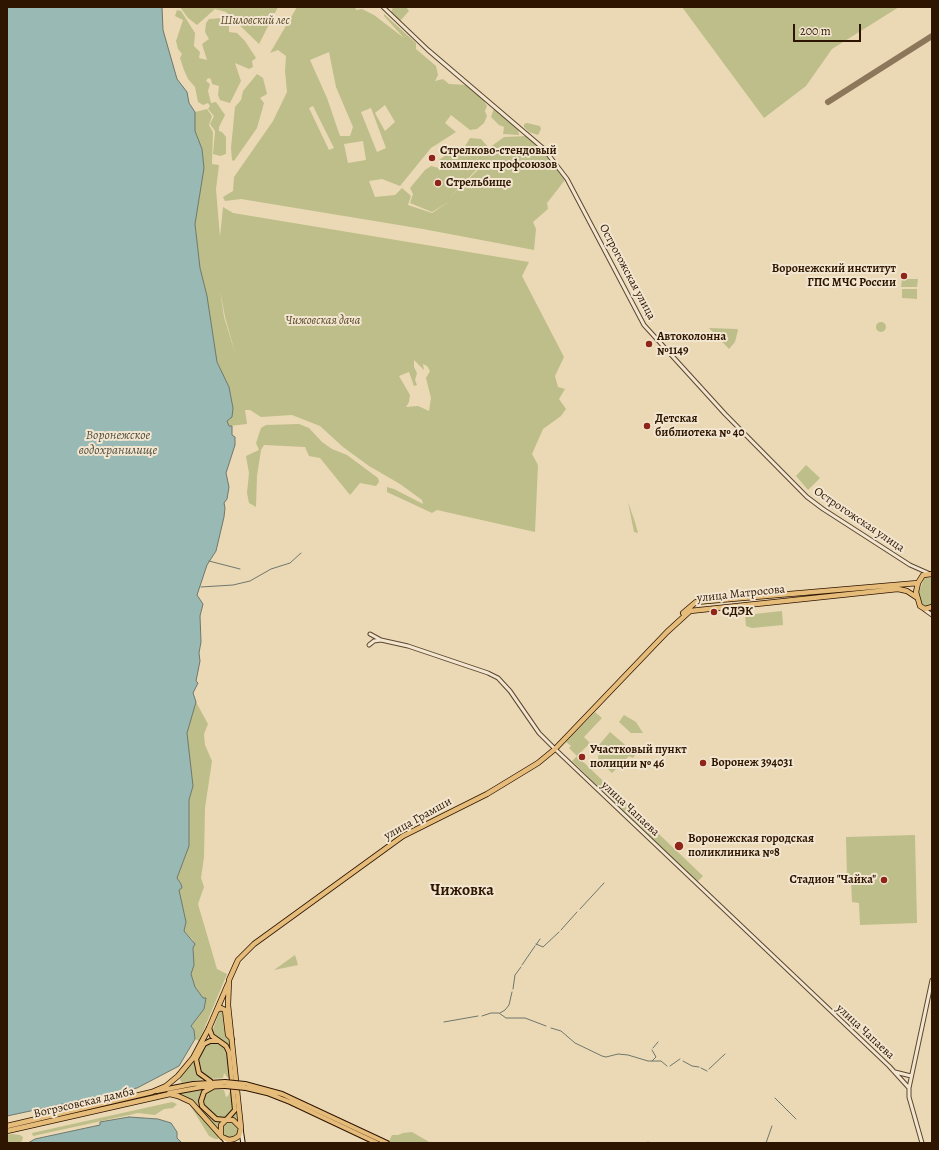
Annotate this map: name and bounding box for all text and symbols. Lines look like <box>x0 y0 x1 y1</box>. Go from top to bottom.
park label: Шиловский лес <box>220 14 290 28</box>
scale bar <box>795 16 863 42</box>
text: 200 m <box>800 23 831 39</box>
place label: Стрелково-стендовый комплекс профсоюзов <box>440 144 557 172</box>
marker: Стрелково-стендовый комплекс профсоюзов <box>427 153 437 163</box>
place label: Стрельбище <box>446 176 511 190</box>
marker: Стрельбище <box>433 178 443 188</box>
street label: Острогожская улица <box>596 222 658 322</box>
place label: Воронежский институт ГПС МЧС России <box>772 262 896 290</box>
marker: Воронежский институт ГПС МЧС России <box>899 271 909 281</box>
park label: Чижовская дача <box>286 314 360 328</box>
place label: Автоколонна №1149 <box>657 330 726 358</box>
marker: Автоколонна №1149 <box>644 339 654 349</box>
place label: Детская библиотека № 40 <box>655 412 745 440</box>
marker: Детская библиотека № 40 <box>642 421 652 431</box>
water label: Воронежское водохранилище <box>79 428 157 459</box>
street label: Острогожская улица <box>811 484 907 556</box>
street label: улица Матросова <box>696 582 786 606</box>
place label: СДЭК <box>722 605 753 619</box>
marker: СДЭК <box>709 607 719 617</box>
place label: Участковый пункт полиции № 46 <box>590 743 687 771</box>
marker: Участковый пункт полиции № 46 <box>577 752 587 762</box>
place label: Воронеж 394031 <box>711 756 793 770</box>
marker: Воронеж 394031 <box>698 758 708 768</box>
street label: улица Чапаева <box>598 778 662 840</box>
street label: улица Грамши <box>382 794 454 844</box>
place label: Воронежская городская поликлиника №8 <box>688 832 814 860</box>
marker: Воронежская городская поликлиника №8 <box>673 840 685 852</box>
place label: Стадион "Чайка" <box>790 873 876 887</box>
marker: Стадион "Чайка" <box>879 875 889 885</box>
district label: Чижовка <box>430 881 494 901</box>
street label: улица Чапаева <box>833 1001 897 1063</box>
street label: Вогрэсовская дамба <box>32 1084 136 1122</box>

